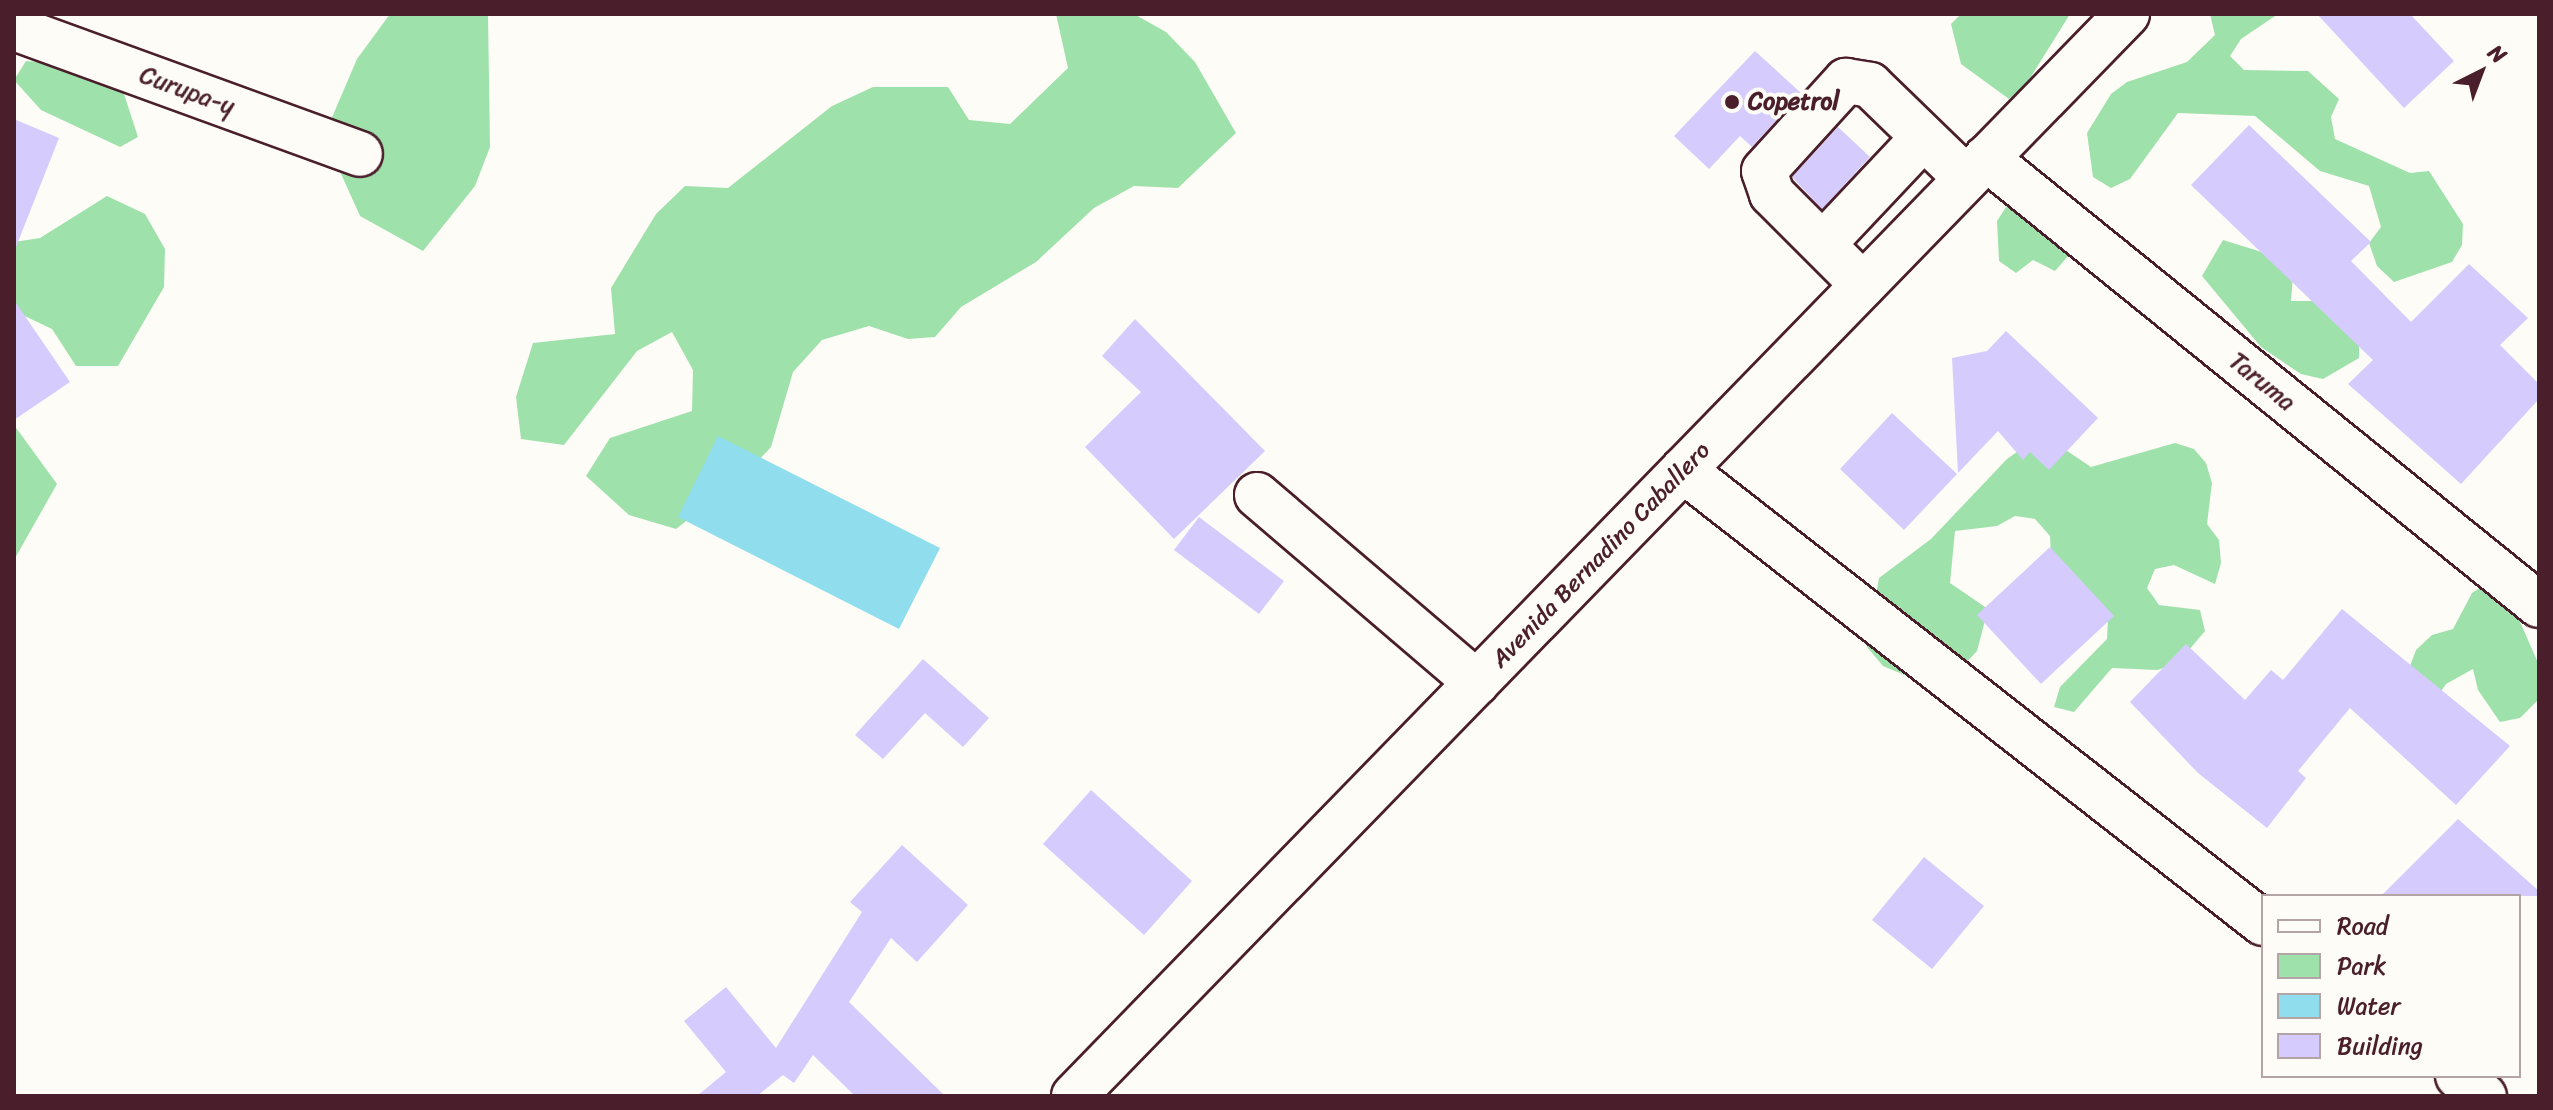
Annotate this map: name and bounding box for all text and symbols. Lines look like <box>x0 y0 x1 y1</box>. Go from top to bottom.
north arrow <box>2441 32 2521 112</box>
text: N <box>2479 34 2516 73</box>
street label: Curupa-y <box>136 61 238 121</box>
place label: Copetrol <box>1748 88 1839 116</box>
marker: Copetrol <box>1723 93 1741 111</box>
street label: Taruma <box>2223 347 2301 417</box>
street label: Avenida Bernadino Caballero <box>1486 436 1716 674</box>
legend <box>2261 894 2521 1078</box>
text: Road <box>2337 905 2388 947</box>
text: Park <box>2337 945 2386 987</box>
text: Water <box>2337 985 2400 1027</box>
text: Building <box>2337 1025 2423 1067</box>

